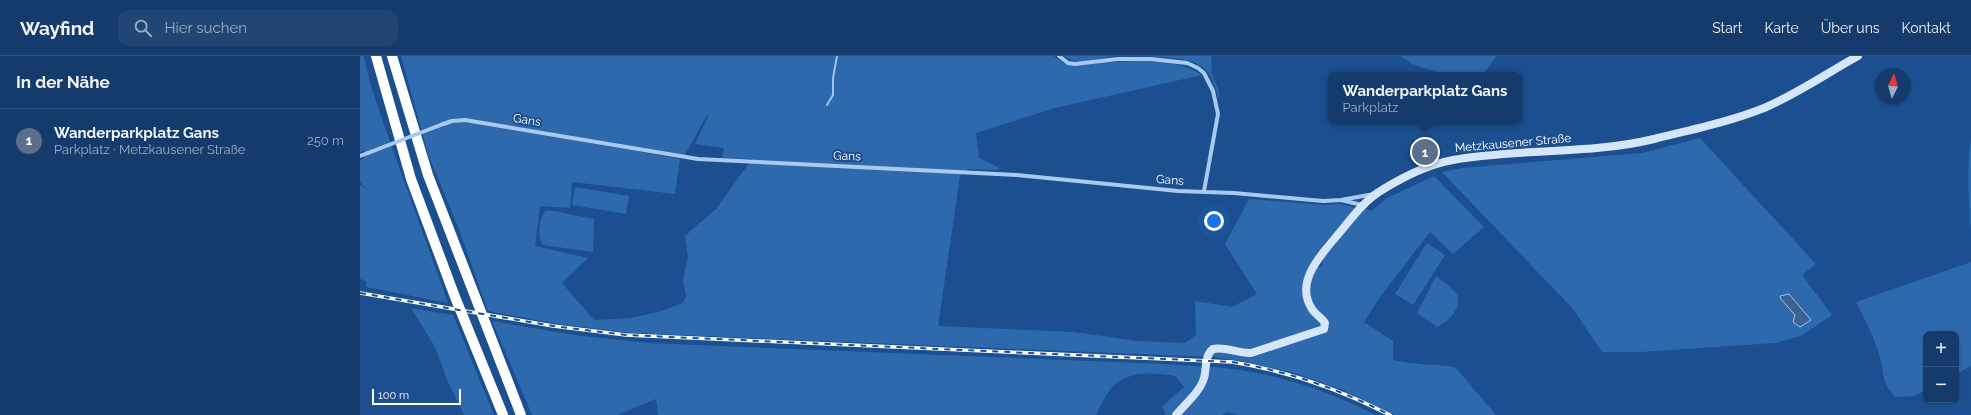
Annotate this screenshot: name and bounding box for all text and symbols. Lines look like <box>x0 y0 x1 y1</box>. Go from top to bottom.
search box <box>118 10 398 46</box>
text: Wayfind <box>20 17 94 39</box>
icon: search <box>132 17 154 39</box>
text: Hier suchen <box>164 19 247 37</box>
text: Start <box>1712 20 1742 36</box>
text: Karte <box>1764 20 1799 36</box>
text: Über uns <box>1821 20 1880 36</box>
text: Kontakt <box>1902 20 1951 36</box>
north arrow <box>1875 68 1911 104</box>
text: In der Nähe <box>16 72 110 92</box>
popup <box>1328 72 1522 124</box>
text: Wanderparkplatz Gans <box>1343 82 1507 100</box>
text: Parkplatz <box>1343 100 1398 115</box>
street label: Gans <box>512 111 542 129</box>
text: Wanderparkplatz Gans <box>54 124 219 142</box>
street label: Metzkausener Straße <box>1454 131 1572 155</box>
text: 1 <box>26 133 32 148</box>
text: 250 m <box>307 133 344 148</box>
pin: 1 <box>1412 137 1438 167</box>
text: Parkplatz · Metzkausener Straße <box>54 142 246 157</box>
street label: Gans <box>833 149 861 163</box>
street label: Gans <box>1156 172 1185 188</box>
your location <box>1204 211 1224 231</box>
map controls <box>1923 331 1959 403</box>
button: + <box>1923 331 1959 367</box>
button: − <box>1923 367 1959 403</box>
scale bar <box>372 387 461 406</box>
text: 100 m <box>378 389 409 402</box>

